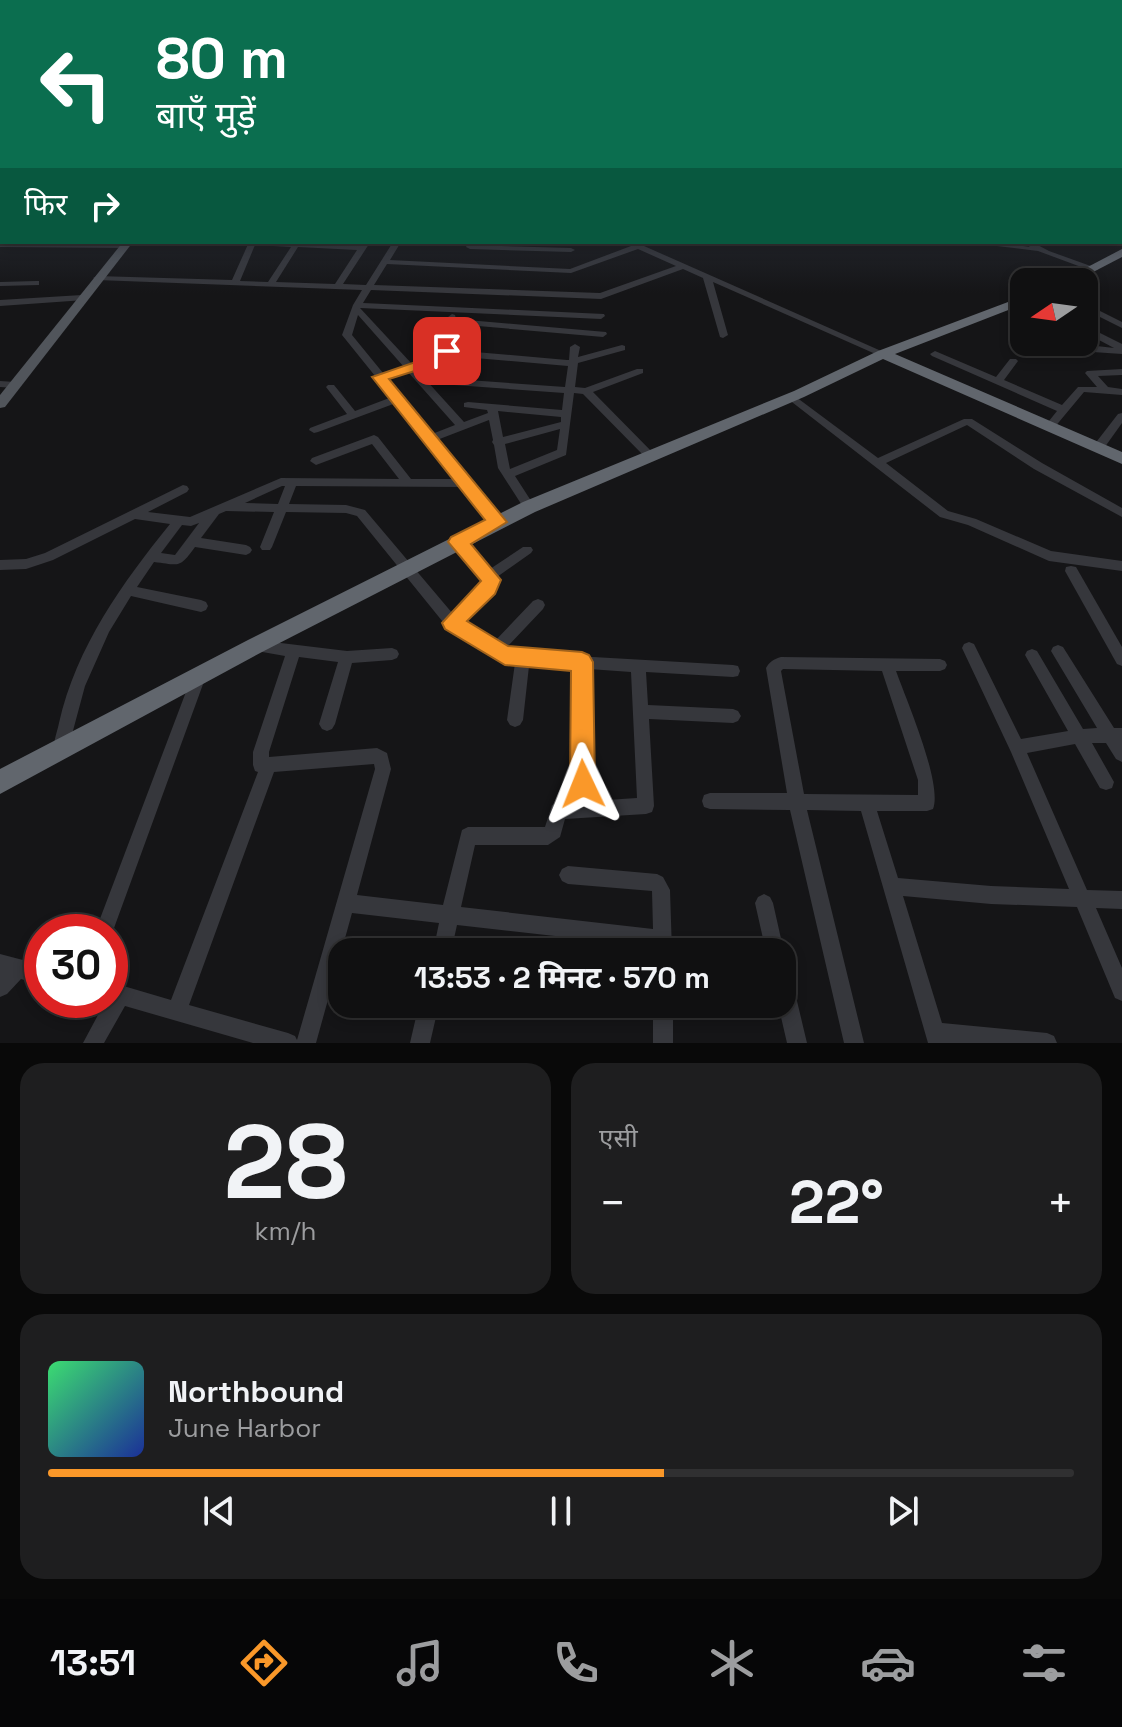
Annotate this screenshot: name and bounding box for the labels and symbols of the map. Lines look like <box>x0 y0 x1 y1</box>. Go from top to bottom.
north arrow <box>1010 268 1098 356</box>
pin <box>413 317 481 385</box>
position arrow <box>541 742 625 826</box>
speed limit sign: 30 <box>24 914 128 1018</box>

